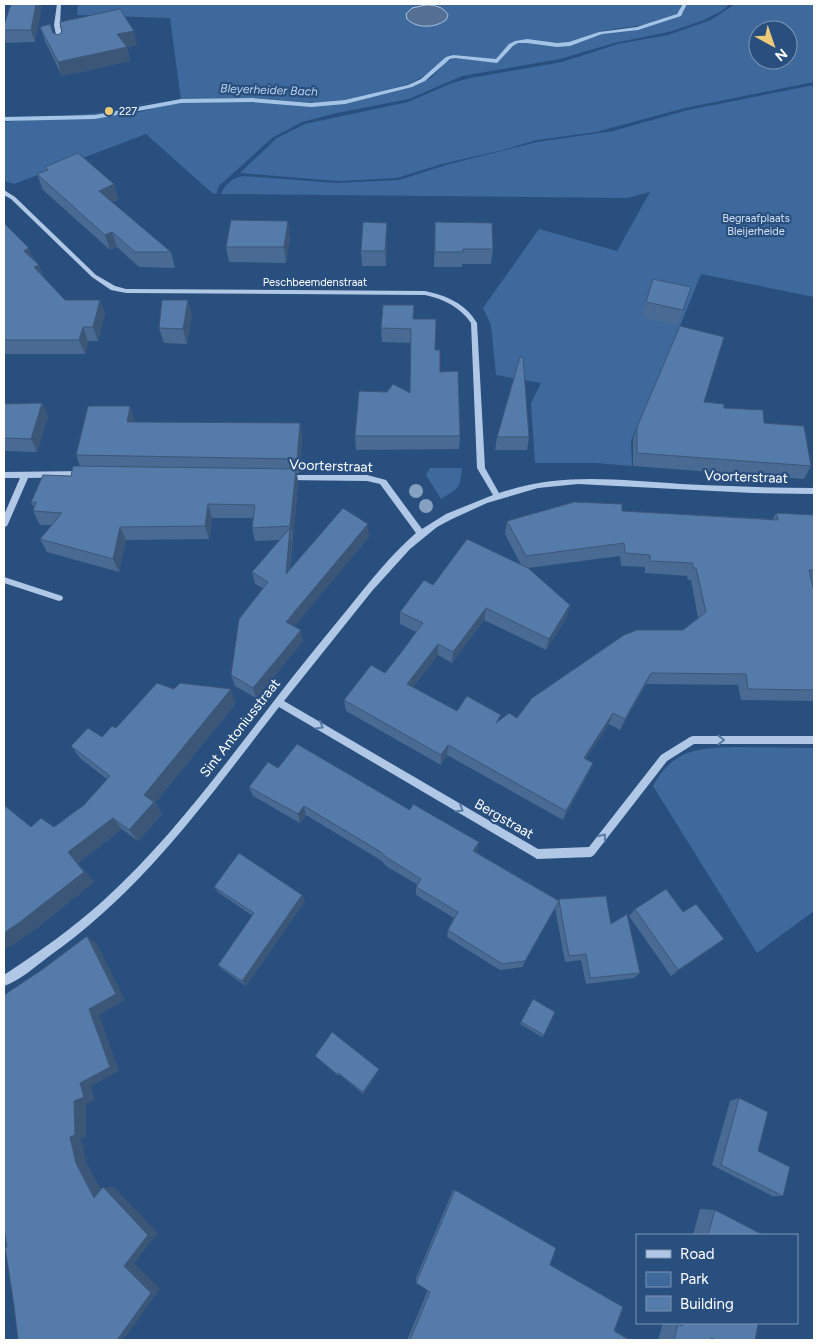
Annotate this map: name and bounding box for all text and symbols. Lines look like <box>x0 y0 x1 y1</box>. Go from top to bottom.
north arrow <box>748 20 798 70</box>
text: N <box>771 45 791 65</box>
water label: Bleyerheider Bach <box>220 81 318 99</box>
marker: 227 <box>103 105 115 117</box>
place label: 227 <box>119 105 137 118</box>
park label: Begraafplaats Bleijerheide <box>722 212 790 238</box>
street label: Peschbeemdenstraat <box>263 276 367 289</box>
street label: Voorterstraat <box>289 456 373 476</box>
street label: Voorterstraat <box>704 467 788 487</box>
street label: Sint Antoniusstraat <box>196 675 284 781</box>
one-way arrow <box>314 720 323 730</box>
one-way arrow <box>718 735 726 745</box>
street label: Bergstraat <box>471 795 537 843</box>
one-way arrow <box>455 802 464 812</box>
one-way arrow <box>597 834 605 843</box>
legend <box>636 1234 798 1324</box>
text: Road <box>680 1245 715 1263</box>
text: Park <box>680 1270 709 1288</box>
text: Building <box>680 1295 734 1313</box>

